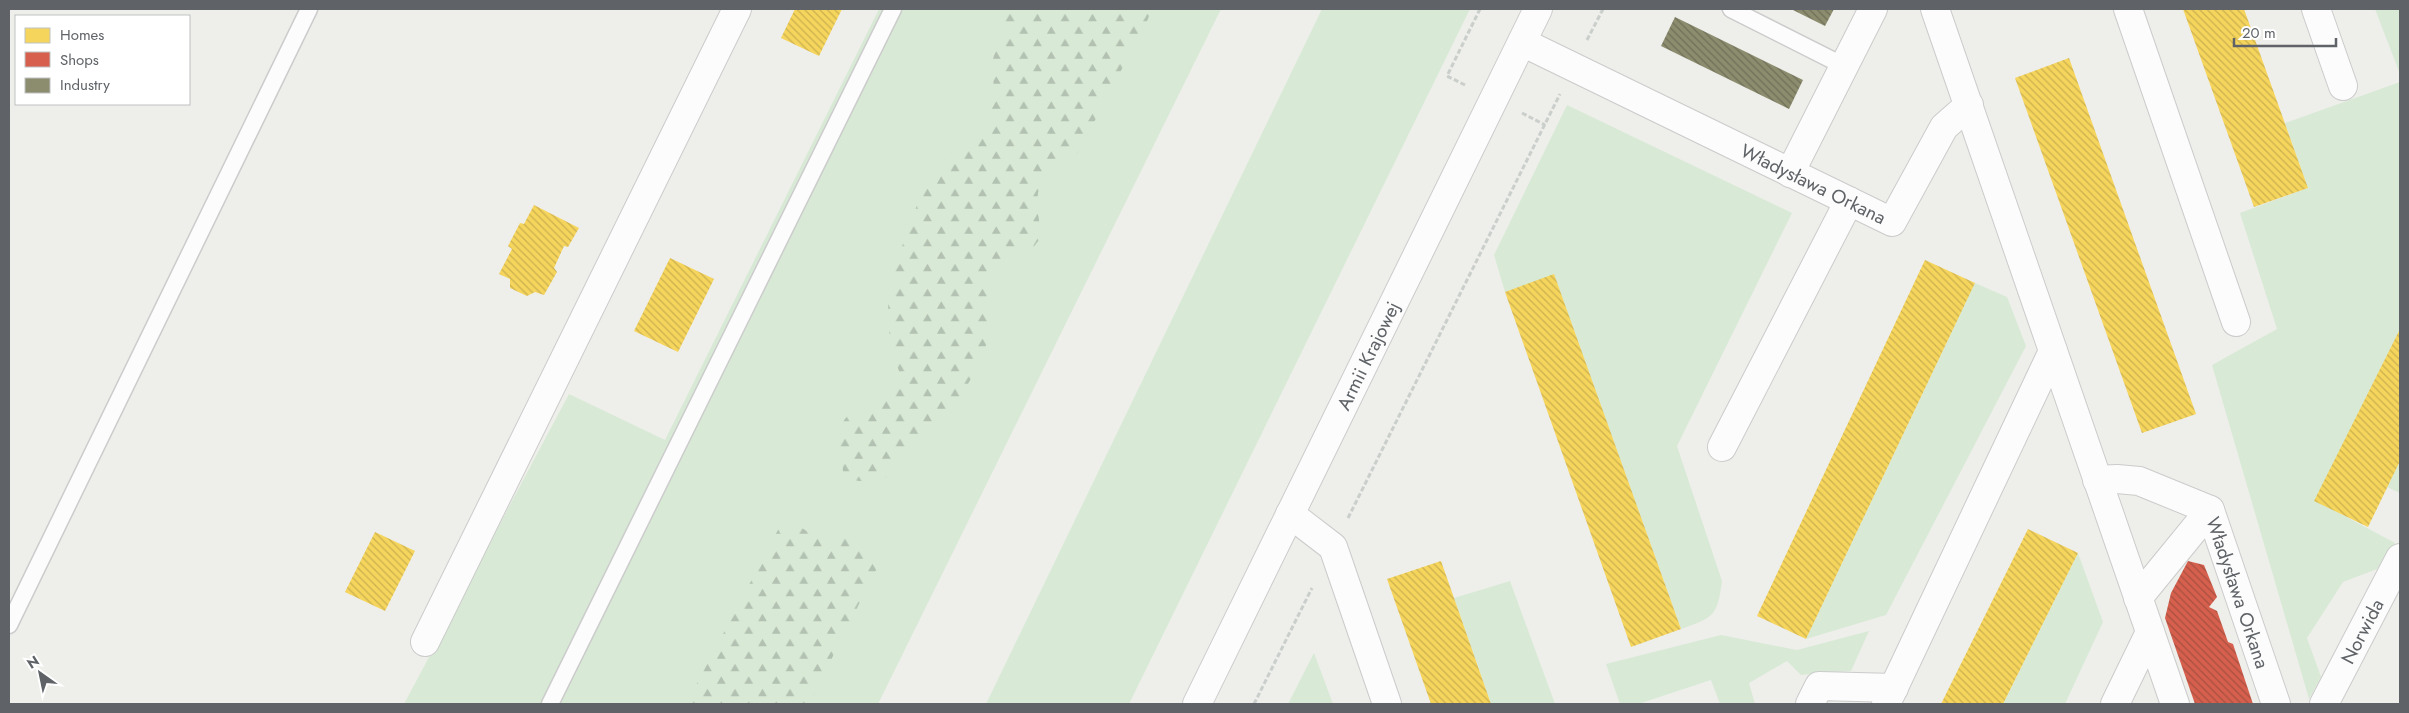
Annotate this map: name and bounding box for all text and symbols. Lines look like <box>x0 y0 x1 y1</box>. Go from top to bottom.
legend <box>15 15 190 105</box>
scale bar <box>2234 15 2336 47</box>
text: 20 m <box>2242 22 2276 44</box>
text: Homes <box>60 24 104 46</box>
text: Shops <box>60 49 99 71</box>
text: Industry <box>60 74 110 96</box>
street label: Władysława Orkana <box>1736 137 1890 231</box>
street label: Armii Krajowej <box>1330 297 1406 415</box>
street label: Władysława Orkana <box>2199 513 2276 672</box>
street label: Norwida <box>2334 594 2390 669</box>
north arrow <box>15 648 65 698</box>
text: N <box>23 651 43 674</box>

